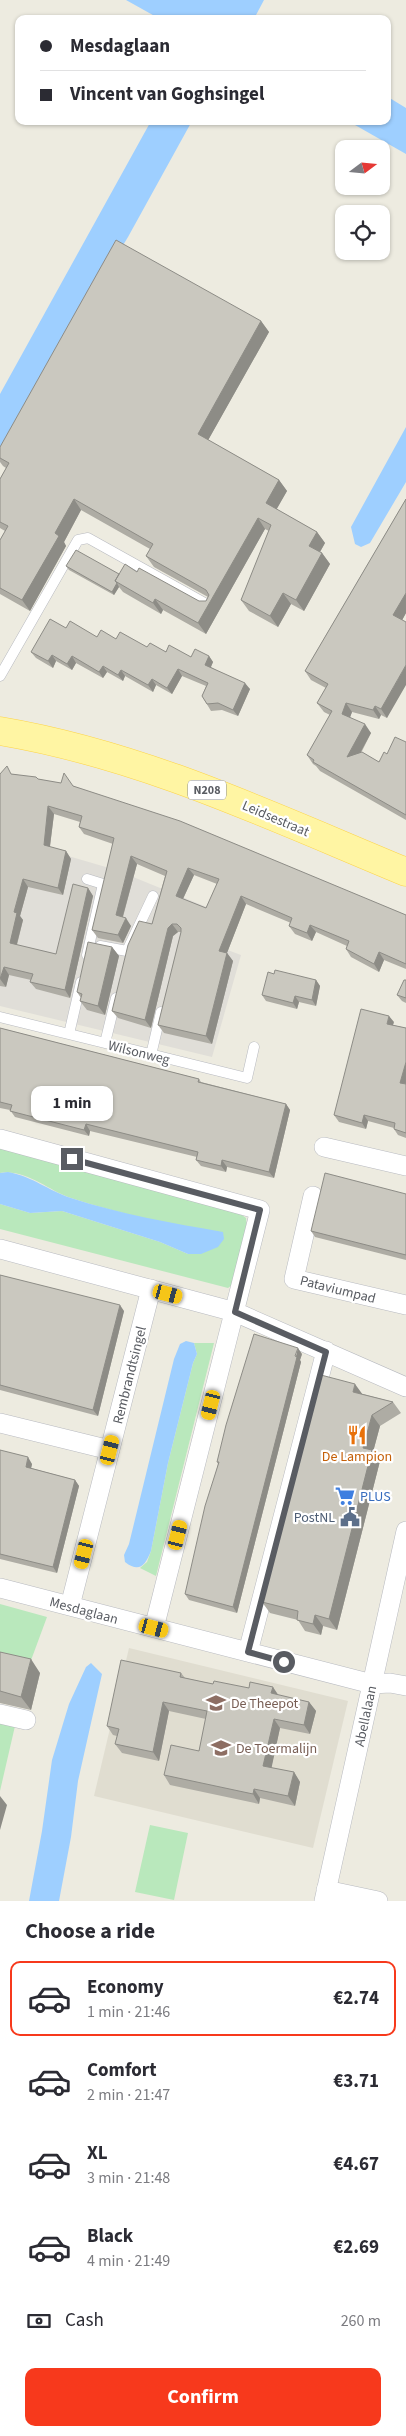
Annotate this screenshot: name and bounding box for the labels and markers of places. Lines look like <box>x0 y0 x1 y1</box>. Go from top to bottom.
restaurant icon: De Lampion <box>346 1424 368 1446</box>
place label: De Lampion <box>322 1447 392 1467</box>
supermarket icon: PLUS <box>334 1485 356 1507</box>
place label: PLUS <box>360 1487 391 1507</box>
public building icon: PostNL <box>339 1506 361 1528</box>
place label: PostNL <box>294 1508 335 1528</box>
school or university icon: De Theepot <box>205 1692 227 1714</box>
place label: De Theepot <box>231 1694 298 1714</box>
school or university icon: De Toermalijn <box>210 1737 232 1759</box>
place label: De Toermalijn <box>236 1739 317 1759</box>

